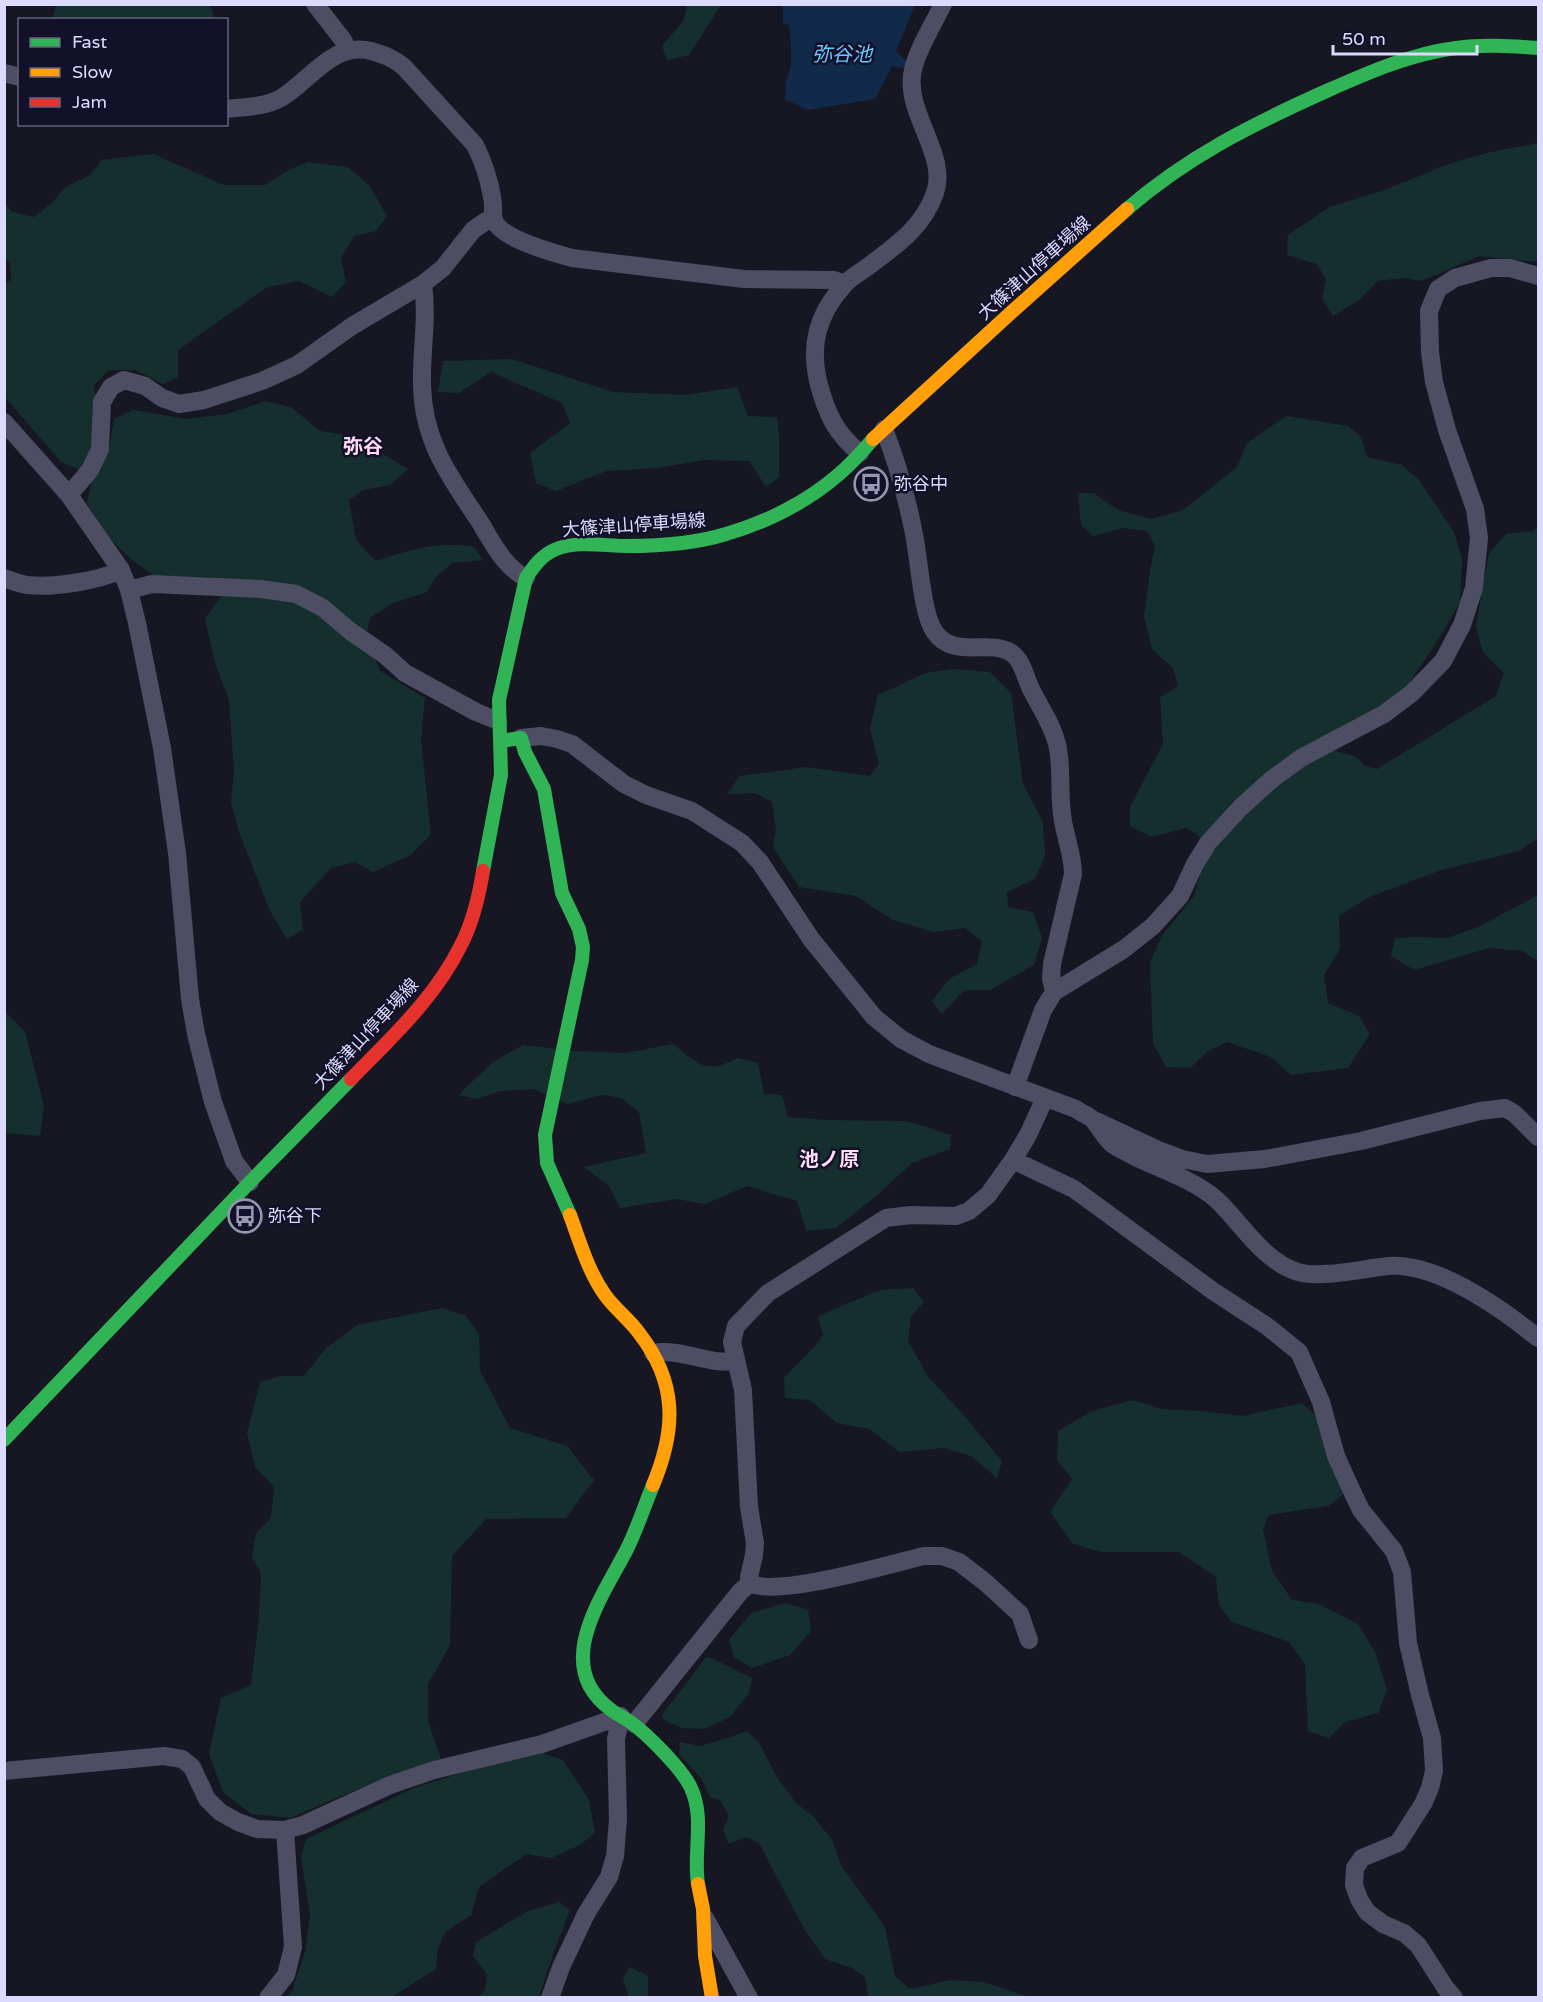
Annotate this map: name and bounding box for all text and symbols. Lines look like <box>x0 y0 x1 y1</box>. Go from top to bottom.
legend <box>18 18 228 126</box>
scale bar <box>1333 18 1477 56</box>
text: 50 m <box>1342 28 1386 50</box>
text: Fast <box>72 31 107 53</box>
water label: 弥谷池 <box>812 43 874 67</box>
text: Slow <box>72 61 113 83</box>
text: Jam <box>72 91 107 113</box>
street label: 大篠津山停車場線 <box>973 212 1095 324</box>
district label: 弥谷 <box>343 435 383 459</box>
bus stop icon: 弥谷中 <box>853 466 889 502</box>
place label: 弥谷中 <box>894 473 948 495</box>
street label: 大篠津山停車場線 <box>561 509 707 541</box>
street label: 大篠津山停車場線 <box>309 974 423 1094</box>
district label: 池ノ原 <box>799 1148 859 1172</box>
bus stop icon: 弥谷下 <box>227 1198 263 1234</box>
place label: 弥谷下 <box>268 1205 322 1227</box>

